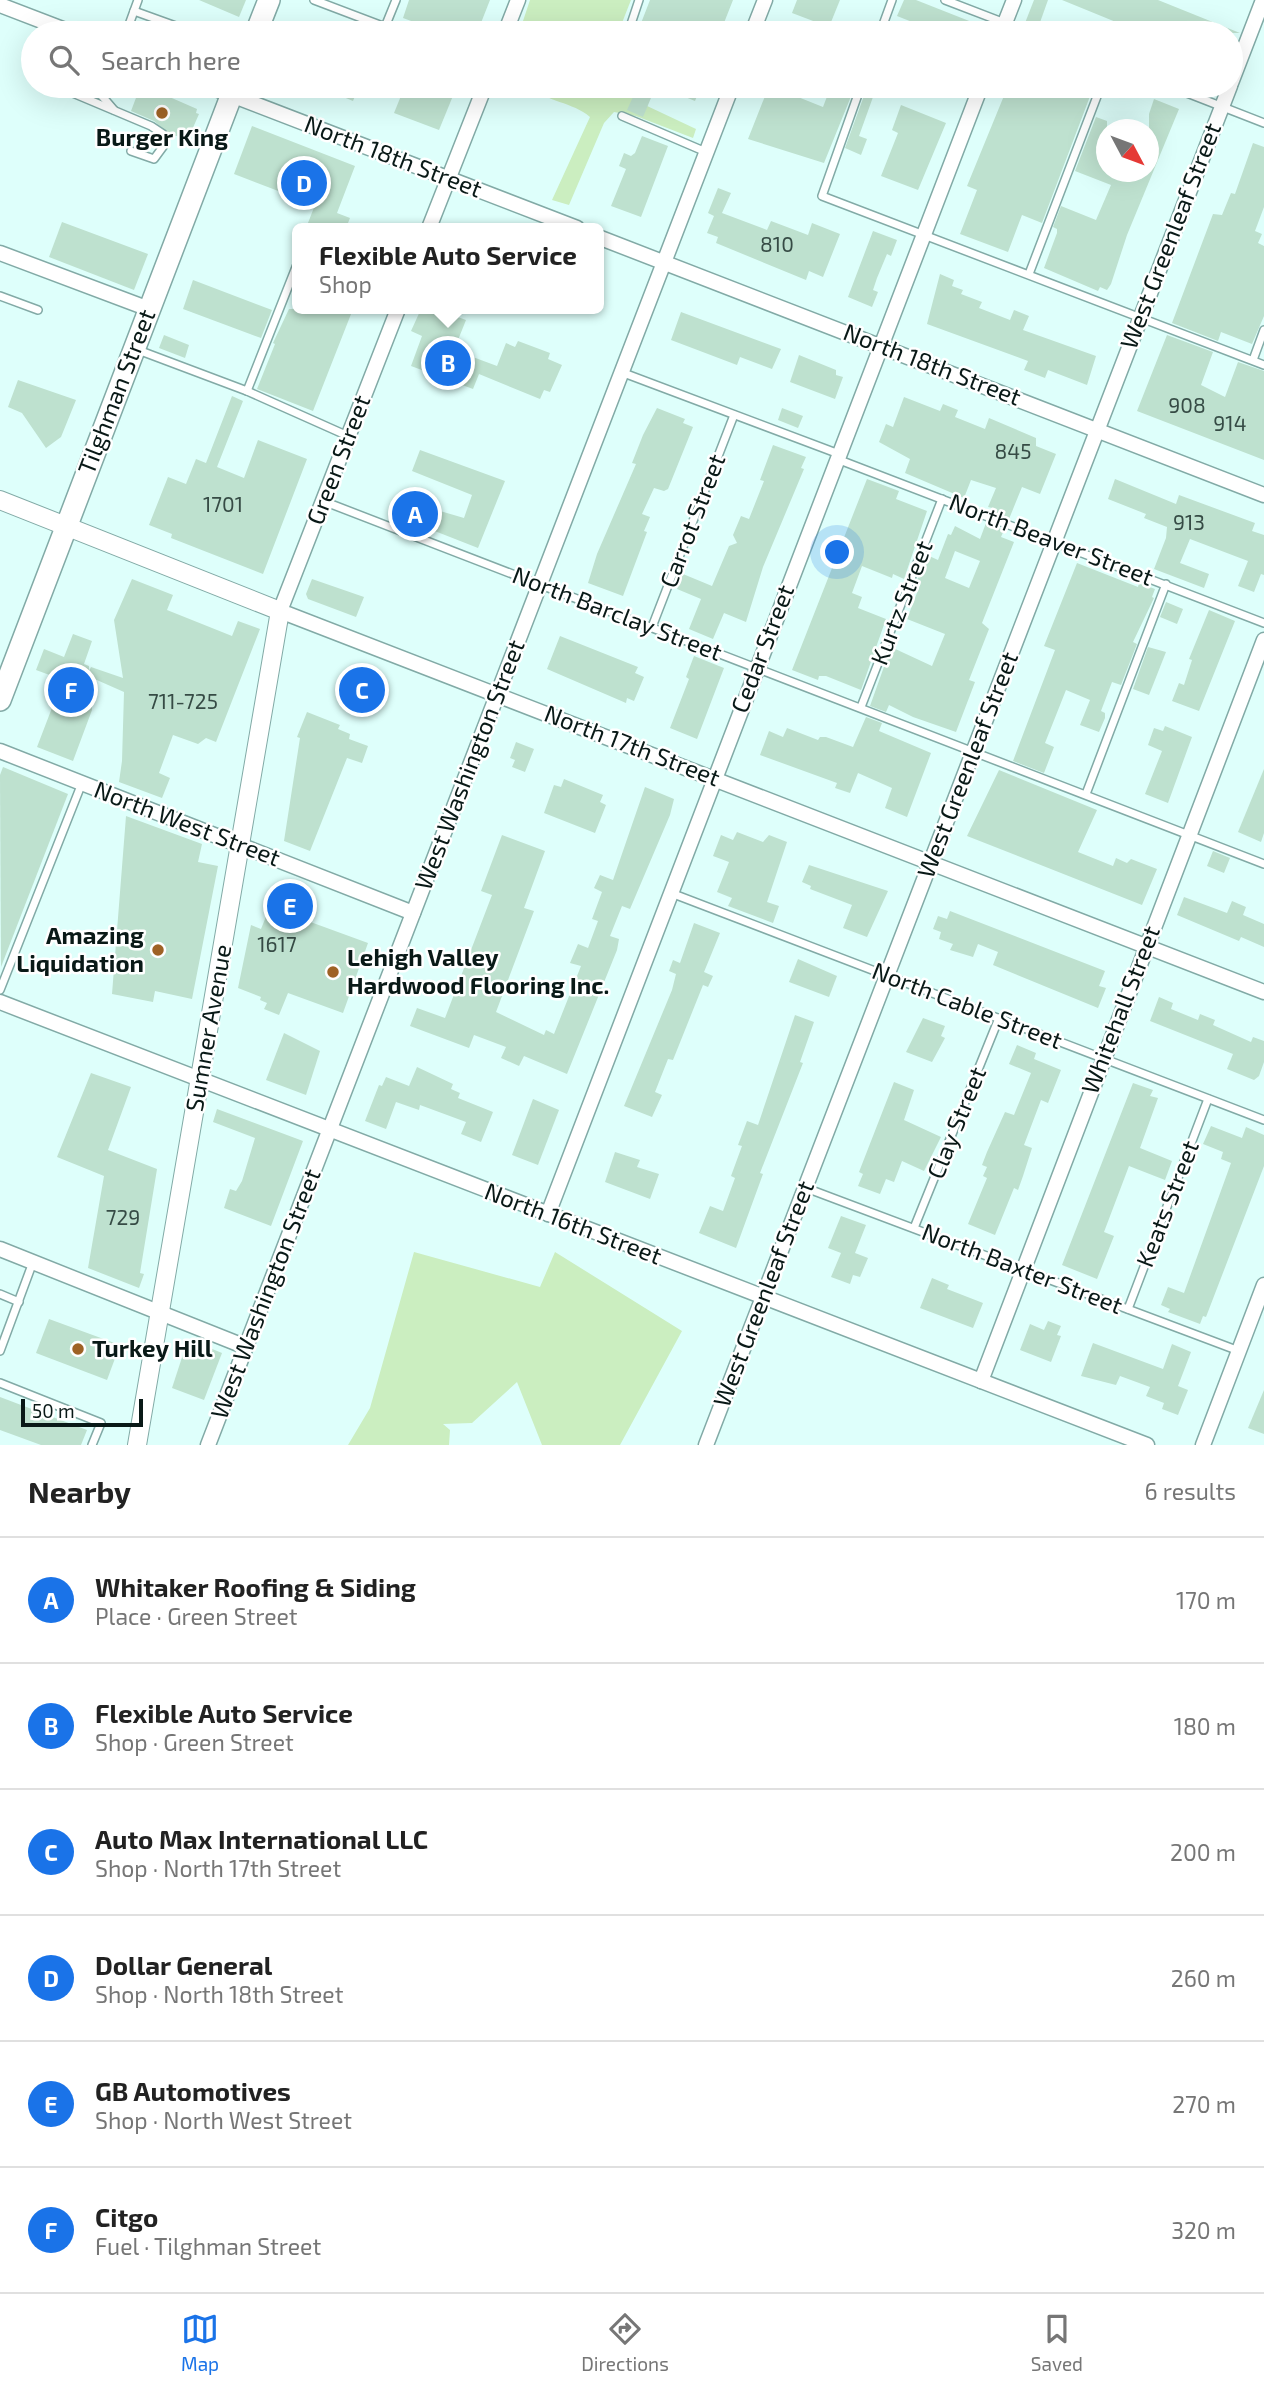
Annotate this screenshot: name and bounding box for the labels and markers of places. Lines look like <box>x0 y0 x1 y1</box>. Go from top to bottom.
marker: Burger King <box>154 105 170 121</box>
place label: Burger King <box>96 122 228 151</box>
pin: D <box>281 157 327 209</box>
pin: B <box>425 337 471 389</box>
pin: A <box>392 488 438 540</box>
pin: F <box>48 664 94 716</box>
pin: C <box>339 664 385 716</box>
pin: E <box>267 880 313 932</box>
place label: Amazing Liquidation <box>16 920 144 977</box>
marker: Amazing Liquidation <box>150 942 166 958</box>
place label: Lehigh Valley Hardwood Flooring Inc. <box>347 942 609 999</box>
marker: Lehigh Valley Hardwood Flooring Inc. <box>325 964 341 980</box>
place label: Turkey Hill <box>92 1333 213 1362</box>
marker: Turkey Hill <box>70 1341 86 1357</box>

